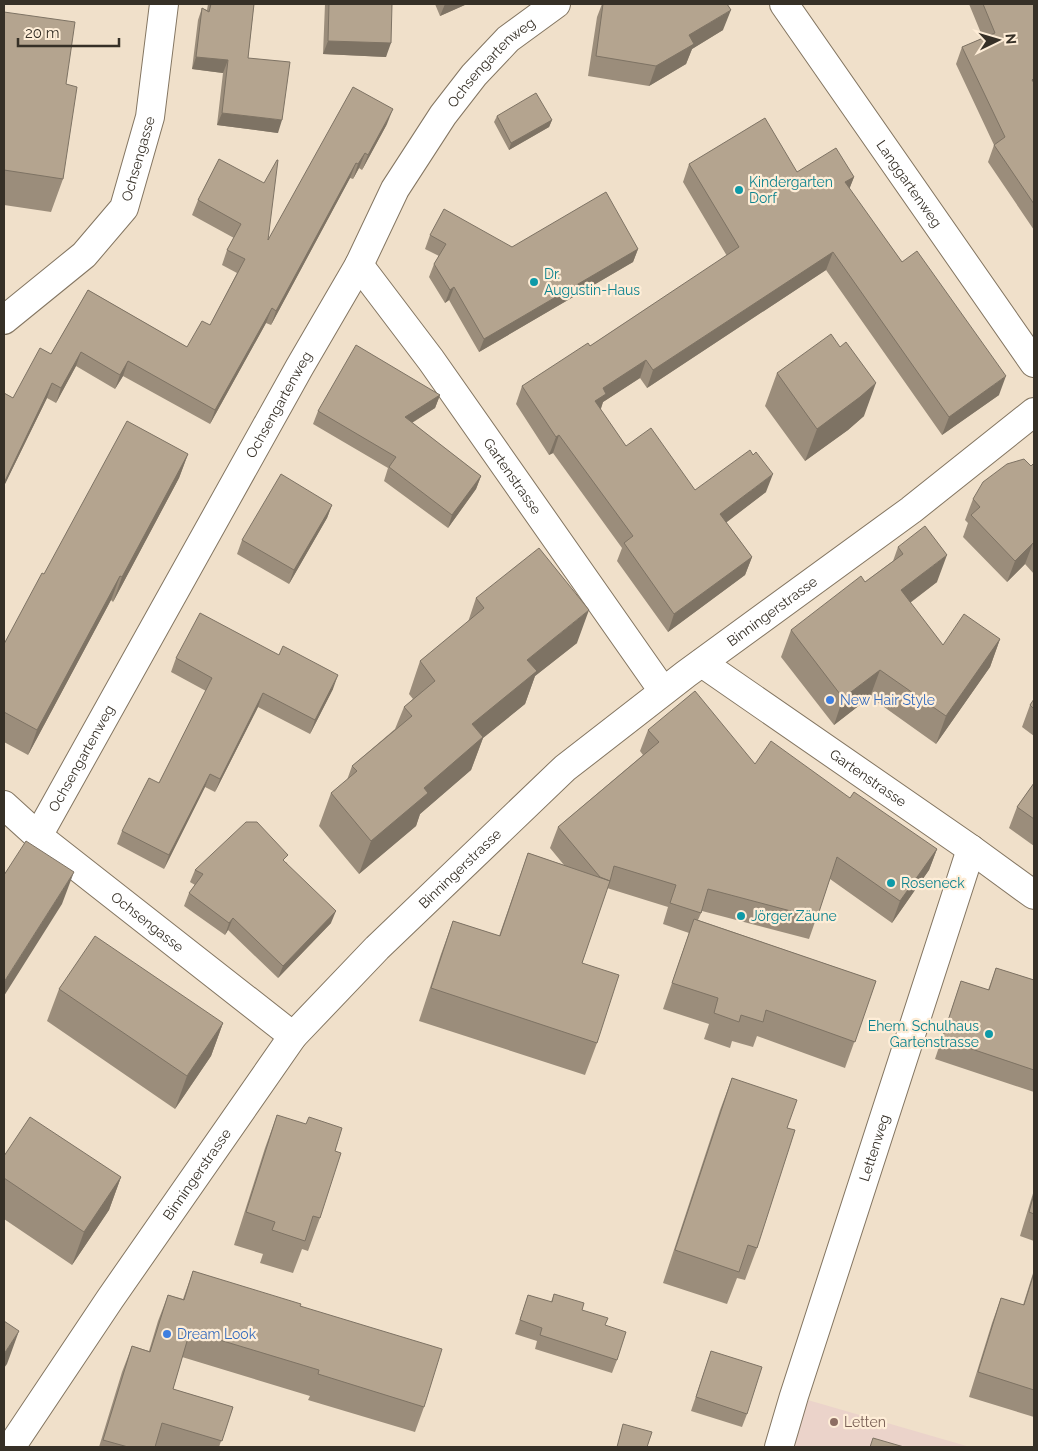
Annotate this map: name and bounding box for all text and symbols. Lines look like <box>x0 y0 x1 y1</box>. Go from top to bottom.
street label: Ochsengartenweg <box>444 14 538 111</box>
scale bar <box>18 15 119 47</box>
north arrow <box>973 15 1023 65</box>
text: 20 m <box>25 24 60 42</box>
text: N <box>1003 33 1019 45</box>
street label: Ochsengasse <box>118 114 158 203</box>
street label: Langgartenweg <box>873 137 945 230</box>
place label: Kindergarten Dorf <box>749 174 833 206</box>
marker: Kindergarten Dorf <box>733 184 745 196</box>
place label: Dr. Augustin-Haus <box>544 266 640 298</box>
marker: Dr. Augustin-Haus <box>528 276 540 288</box>
street label: Ochsengartenweg <box>243 348 315 461</box>
street label: Gartenstrasse <box>480 435 545 517</box>
street label: Binningerstrasse <box>724 573 820 649</box>
place label: New Hair Style <box>840 692 935 708</box>
marker: New Hair Style <box>824 694 836 706</box>
street label: Ochsengartenweg <box>45 702 117 814</box>
street label: Gartenstrasse <box>827 746 909 810</box>
street label: Binningerstrasse <box>416 826 504 912</box>
place label: Roseneck <box>901 875 965 891</box>
marker: Roseneck <box>885 877 897 889</box>
street label: Ochsengasse <box>108 888 187 955</box>
place label: Jörger Zäune <box>751 908 837 924</box>
marker: Jörger Zäune <box>735 910 747 922</box>
place label: Ehem. Schulhaus Gartenstrasse <box>868 1018 979 1050</box>
marker: Ehem. Schulhaus Gartenstrasse <box>983 1028 995 1040</box>
street label: Lettenweg <box>856 1112 893 1183</box>
street label: Binningerstrasse <box>160 1126 234 1223</box>
place label: Dream Look <box>177 1326 257 1342</box>
marker: Dream Look <box>161 1328 173 1340</box>
place label: Letten <box>844 1414 886 1430</box>
marker: Letten <box>828 1416 840 1428</box>

